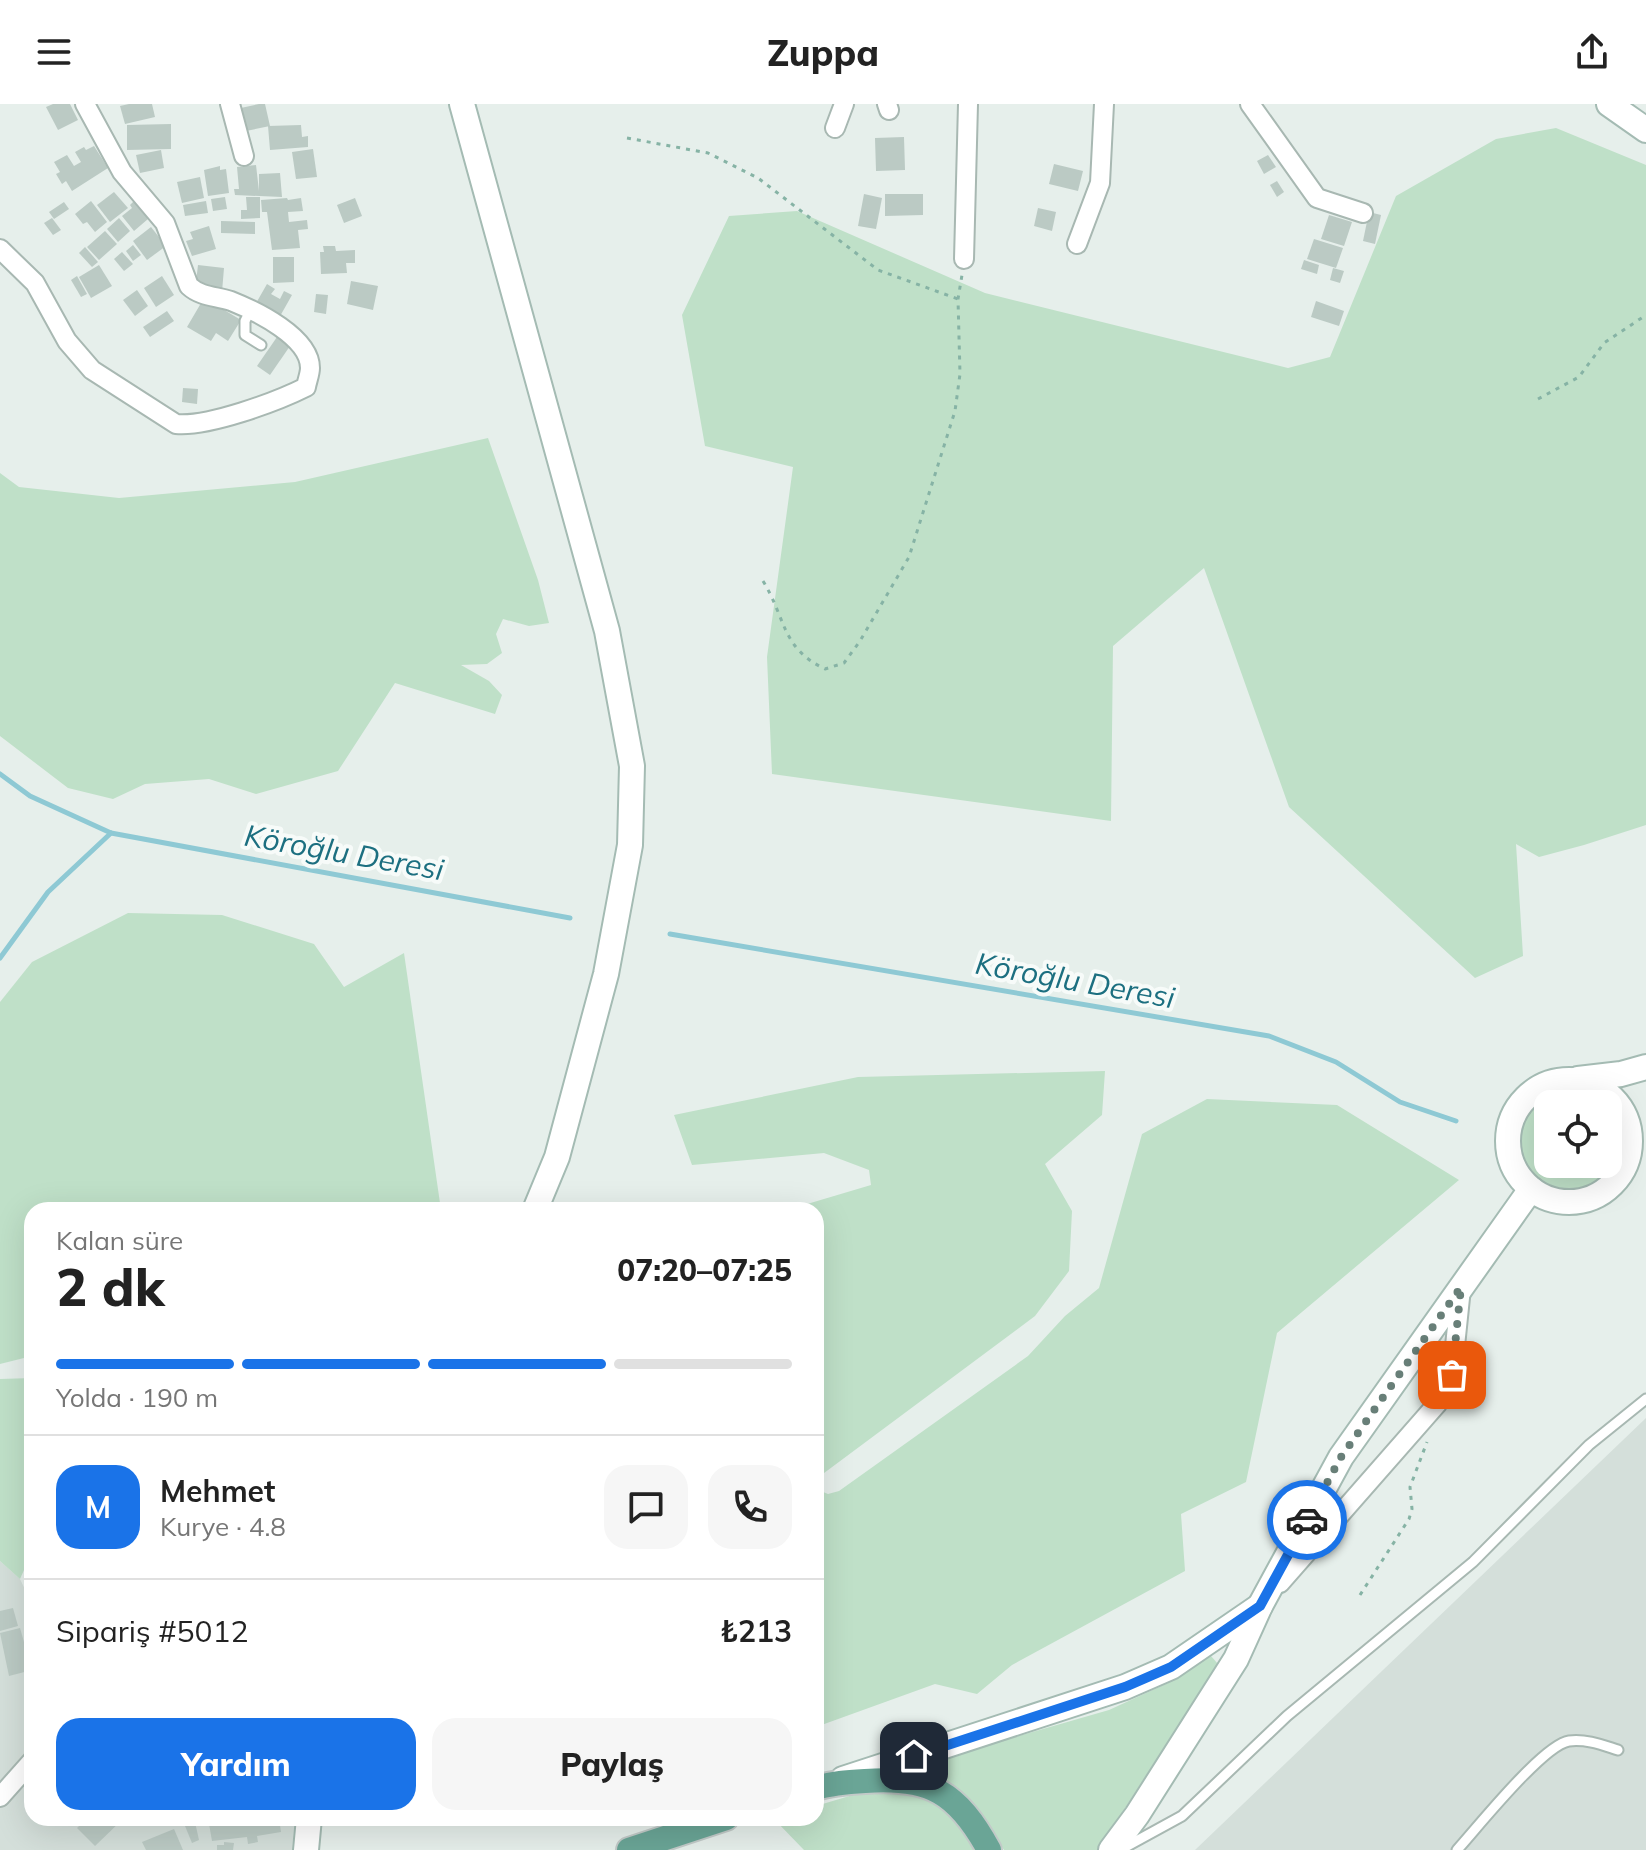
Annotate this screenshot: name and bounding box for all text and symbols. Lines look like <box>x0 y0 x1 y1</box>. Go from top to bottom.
icon: menu <box>32 30 76 74</box>
text: Zuppa <box>767 30 879 75</box>
icon: share <box>1570 30 1614 74</box>
water label: Köroğlu Deresi <box>242 816 448 888</box>
water label: Köroğlu Deresi <box>973 944 1179 1016</box>
map controls <box>1534 1090 1622 1178</box>
button: locate <box>1534 1090 1622 1178</box>
text: Kalan süre <box>56 1224 183 1257</box>
text: 07:20–07:25 <box>617 1251 792 1289</box>
text: 2 dk <box>56 1254 165 1319</box>
pin <box>1418 1341 1486 1409</box>
icon: bag <box>1430 1353 1474 1397</box>
text: Yolda · 190 m <box>56 1381 218 1414</box>
button: chat <box>604 1465 688 1549</box>
button: phone <box>708 1465 792 1549</box>
text: Mehmet <box>160 1472 275 1510</box>
courier <box>1267 1480 1347 1560</box>
text: M <box>85 1488 111 1526</box>
icon: car <box>1285 1498 1329 1542</box>
text: Kurye · 4.8 <box>160 1510 286 1543</box>
text: Sipariş #5012 <box>56 1612 249 1650</box>
text: ₺213 <box>720 1612 792 1650</box>
button: Yardım <box>56 1718 416 1810</box>
button: Paylaş <box>432 1718 792 1810</box>
pin <box>880 1722 948 1790</box>
icon: home <box>892 1734 936 1778</box>

